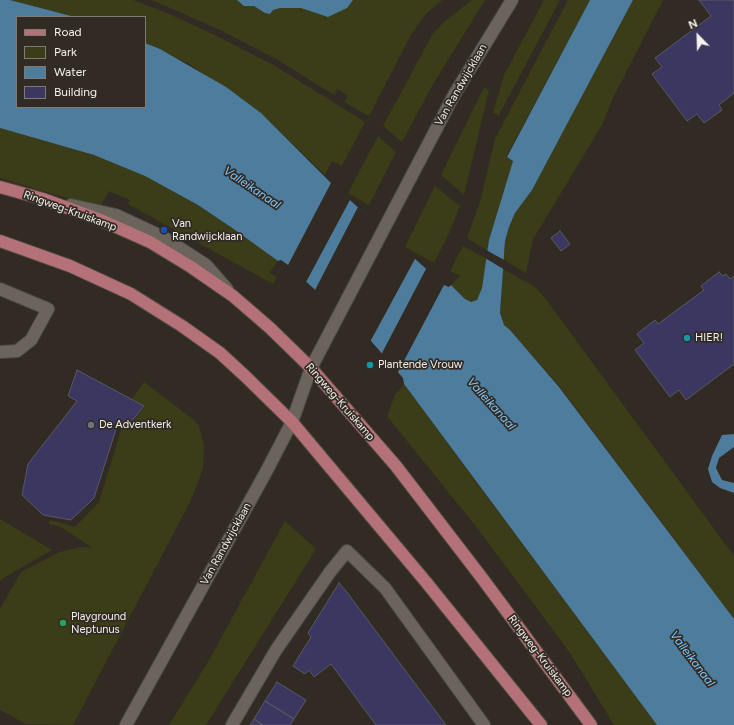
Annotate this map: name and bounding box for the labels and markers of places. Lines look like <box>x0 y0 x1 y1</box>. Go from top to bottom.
place label: Van Randwijcklaan <box>172 217 242 243</box>
marker: Van Randwijcklaan <box>159 225 169 235</box>
place label: HIER! <box>695 331 723 345</box>
marker: HIER! <box>682 333 692 343</box>
place label: Plantende Vrouw <box>378 358 462 372</box>
marker: Plantende Vrouw <box>365 360 375 370</box>
place label: De Adventkerk <box>99 418 171 432</box>
marker: De Adventkerk <box>86 420 96 430</box>
place label: Playground Neptunus <box>71 610 126 636</box>
marker: Playground Neptunus <box>58 618 68 628</box>

